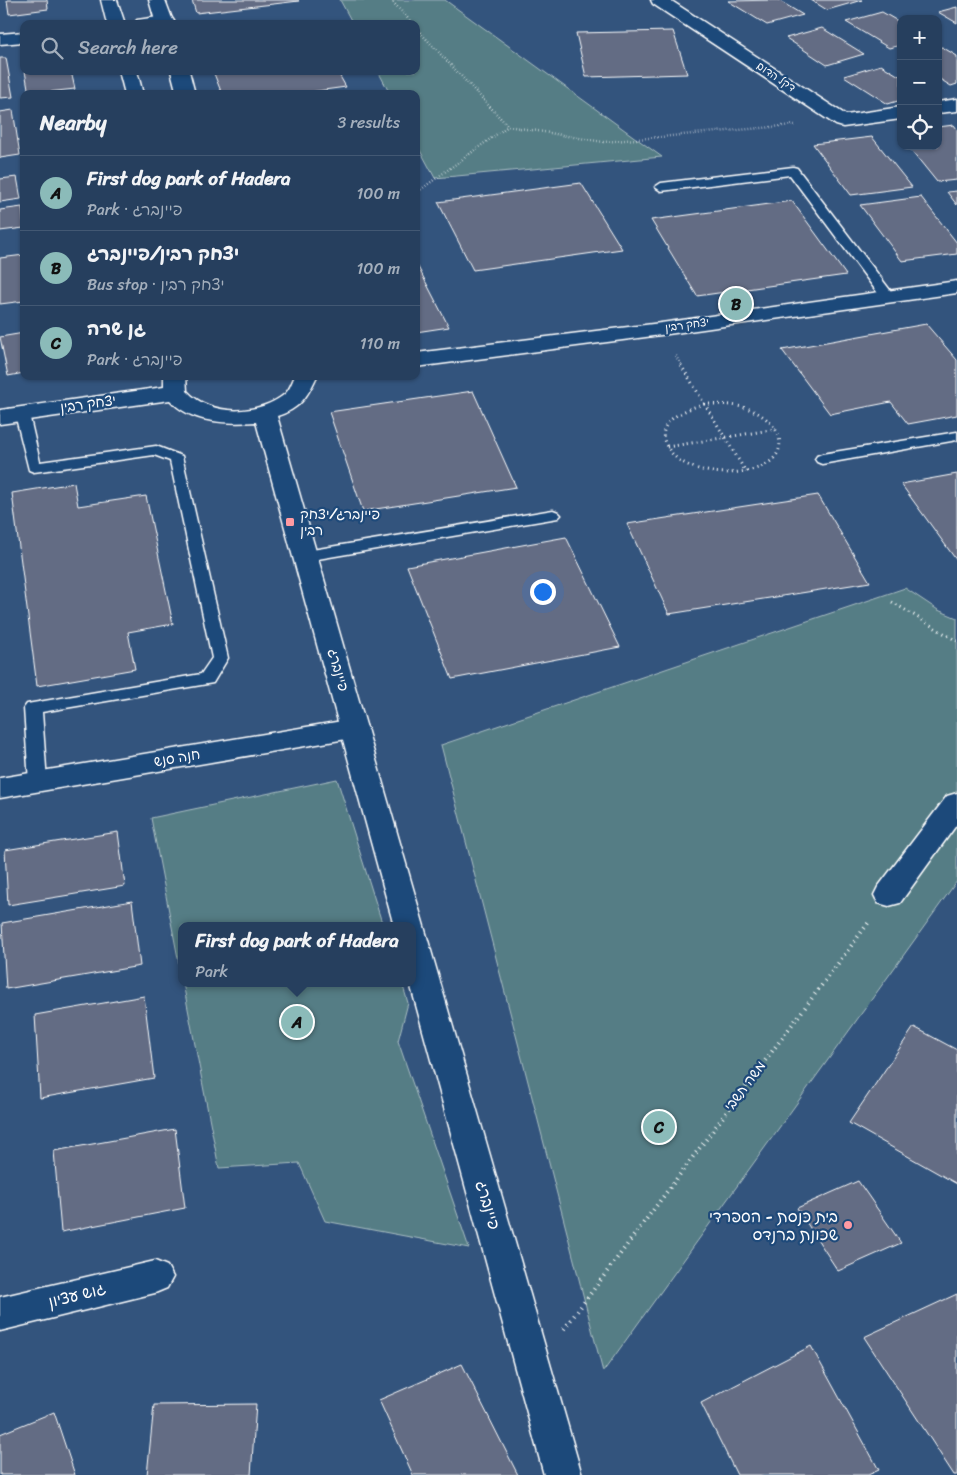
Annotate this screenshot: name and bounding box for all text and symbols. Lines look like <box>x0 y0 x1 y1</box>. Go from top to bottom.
map controls <box>897 15 942 150</box>
button: + <box>897 15 942 60</box>
search box <box>20 20 420 75</box>
text: Search here <box>78 31 178 64</box>
icon: search <box>38 34 66 62</box>
street label: דקל הדום <box>752 57 800 97</box>
button: − <box>897 60 942 105</box>
text: Nearby <box>40 104 106 142</box>
button: locate <box>897 105 942 150</box>
text: 3 results <box>337 108 400 137</box>
text: First dog park of Hadera <box>87 162 291 195</box>
text: A <box>51 179 61 208</box>
text: 100 m <box>356 179 400 208</box>
text: Park · פיינברג <box>87 195 182 224</box>
text: יצחק רבין/פיינברג <box>87 237 239 270</box>
text: B <box>51 254 61 283</box>
text: 100 m <box>356 254 400 283</box>
text: Bus stop · יצחק רבין <box>87 270 224 299</box>
pin: B <box>720 285 752 323</box>
text: גן שרה <box>87 312 146 345</box>
street label: יצחק רבין <box>664 313 710 337</box>
text: C <box>51 329 61 358</box>
text: 110 m <box>360 329 400 358</box>
text: Park · פיינברג <box>87 345 182 374</box>
street label: יצחק רבין <box>58 388 118 420</box>
place label: פיינברג/יצחק רבין <box>300 502 380 543</box>
marker: פיינברג/יצחק רבין <box>284 516 296 528</box>
your location <box>530 579 556 605</box>
street label: פיינברג <box>320 646 356 694</box>
street label: חנה סנש <box>152 742 202 774</box>
popup <box>178 922 416 987</box>
text: First dog park of Hadera <box>195 924 399 957</box>
text: Park <box>195 957 228 986</box>
pin: A <box>281 1003 313 1041</box>
street label: משה תשבי <box>717 1055 773 1117</box>
pin: C <box>643 1108 675 1146</box>
street label: פיינברג <box>467 1177 509 1233</box>
place label: בית כנסת - הספרדי שכונת ברנדס <box>709 1202 838 1249</box>
marker: בית כנסת - הספרדי שכונת ברנדס <box>842 1219 854 1231</box>
street label: גוש עציון <box>45 1274 109 1316</box>

